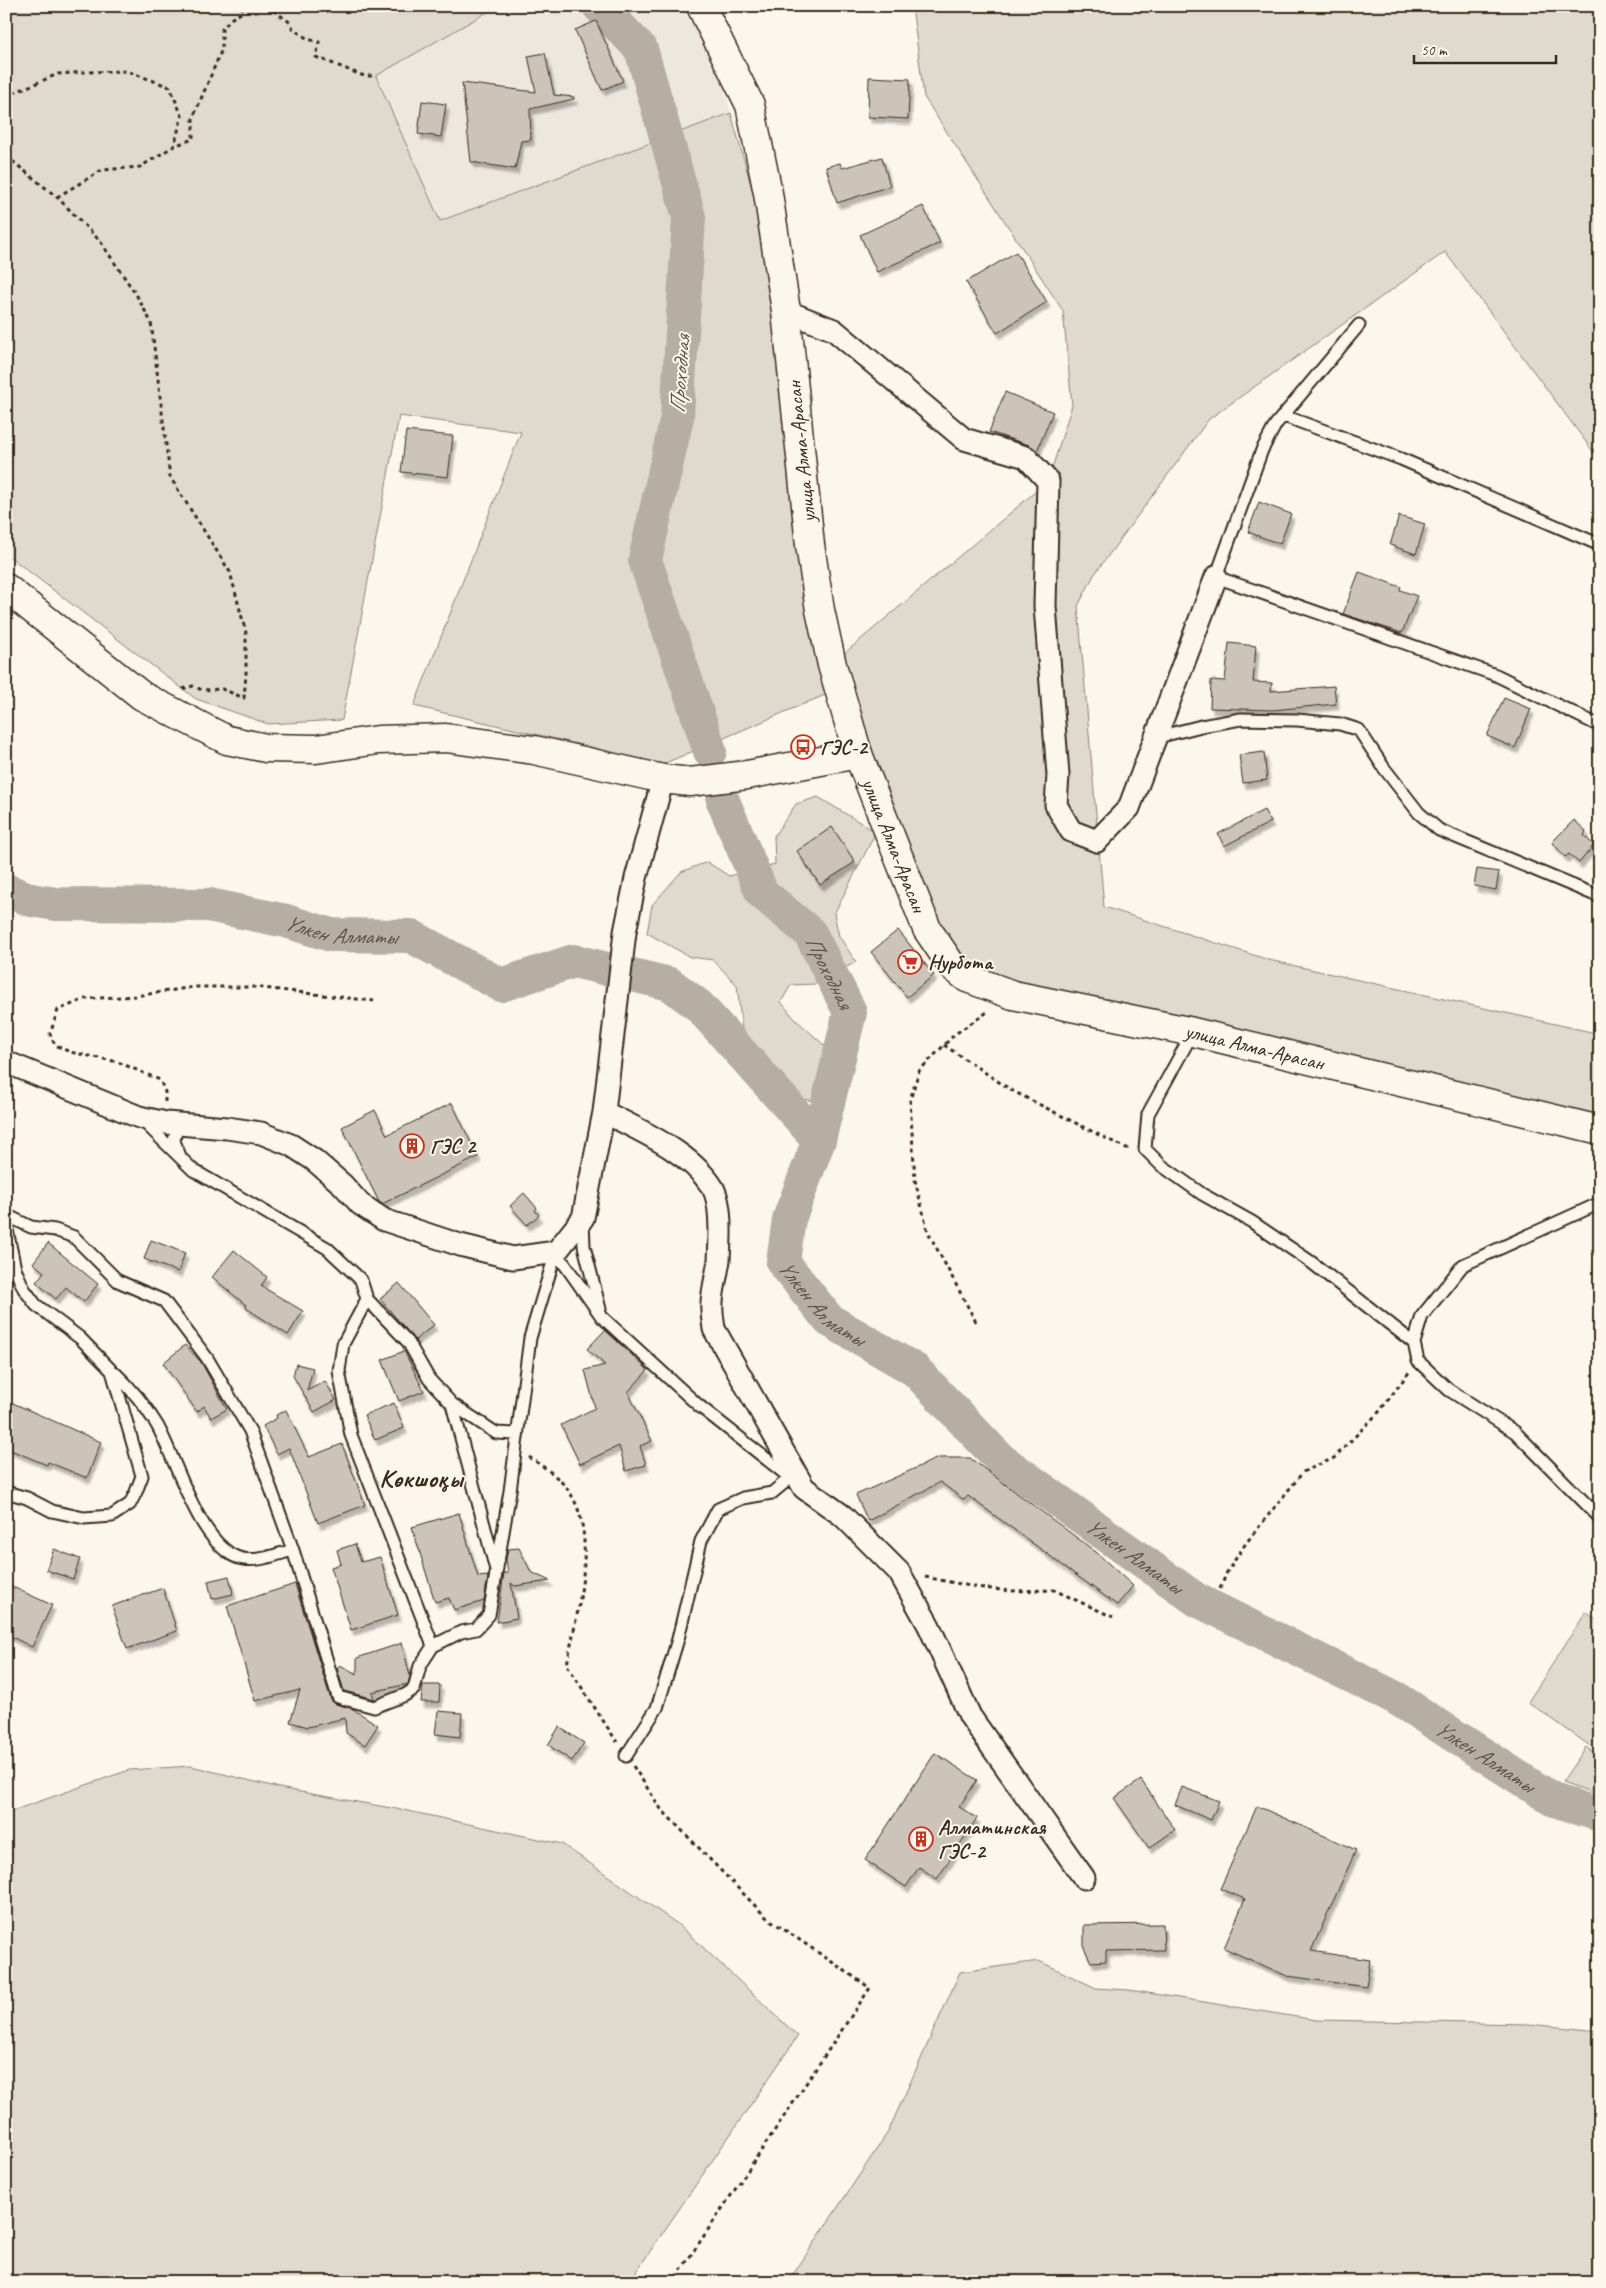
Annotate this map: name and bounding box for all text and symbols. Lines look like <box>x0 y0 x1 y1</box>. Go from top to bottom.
scale bar <box>1414 32 1556 64</box>
text: 50 m <box>1421 41 1448 60</box>
water label: Проходная <box>663 331 697 414</box>
street label: улица Алма-Арасан <box>781 379 822 526</box>
bus stop icon: ГЭС-2 <box>790 734 816 760</box>
place label: ГЭС-2 <box>820 734 869 760</box>
street label: улица Алма-Арасан <box>855 772 933 917</box>
water label: Үлкен Алматы <box>281 908 400 951</box>
water label: Проходная <box>799 931 860 1016</box>
supermarket icon: Нурбота <box>897 949 923 975</box>
place label: Нурбота <box>928 949 994 975</box>
street label: улица Алма-Арасан <box>1181 1017 1328 1076</box>
building icon: ГЭС 2 <box>399 1133 425 1159</box>
place label: ГЭС 2 <box>430 1133 478 1159</box>
water label: Үлкен Алматы <box>771 1254 872 1354</box>
district label: Көкшоқы <box>379 1462 465 1495</box>
water label: Үлкен Алматы <box>1080 1512 1191 1602</box>
water label: Үлкен Алматы <box>1429 1714 1542 1801</box>
place label: Алматинская ГЭС-2 <box>938 1814 1047 1864</box>
building icon: Алматинская ГЭС-2 <box>908 1826 934 1852</box>

